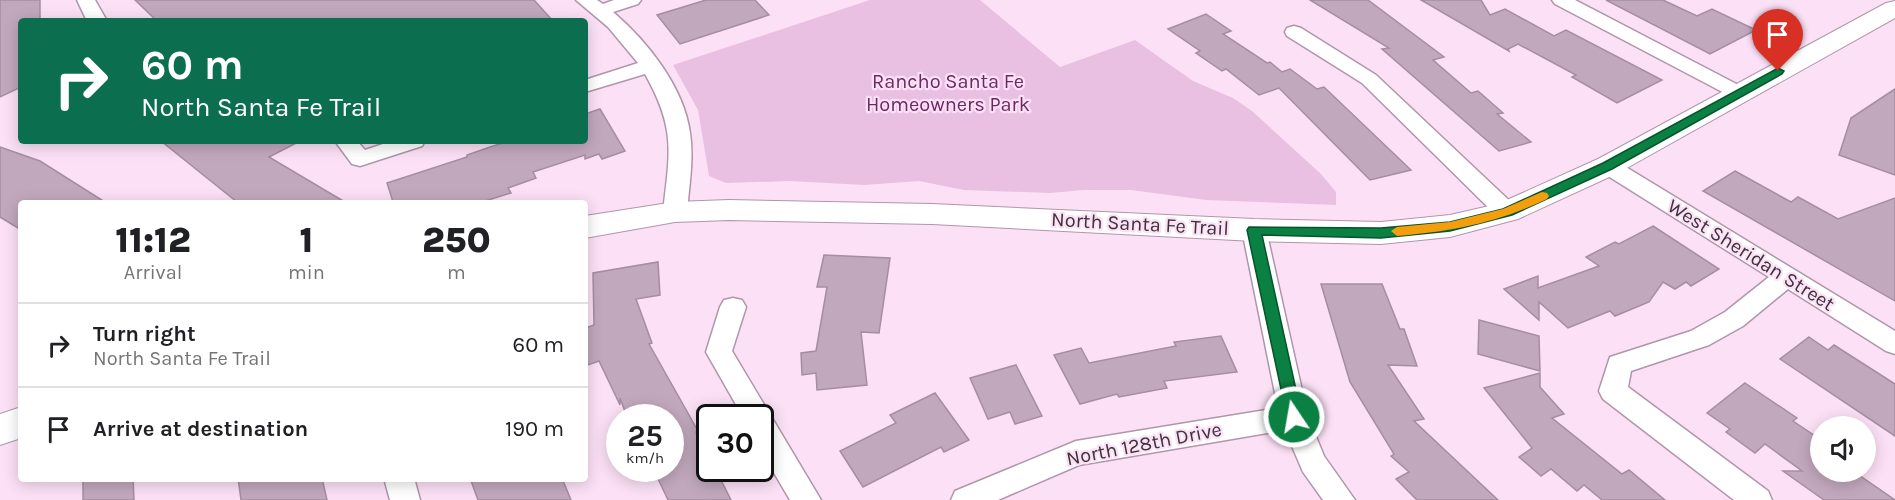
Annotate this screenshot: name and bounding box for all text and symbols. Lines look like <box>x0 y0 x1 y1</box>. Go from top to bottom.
pin <box>1752 9 1803 71</box>
icon: arrive <box>1761 18 1794 51</box>
text: 60 m <box>141 40 244 90</box>
icon: right <box>42 42 120 120</box>
park label: Rancho Santa Fe Homeowners Park <box>866 70 1030 116</box>
text: North Santa Fe Trail <box>141 91 381 123</box>
street label: West Sheridan Street <box>1663 194 1839 316</box>
street label: North Santa Fe Trail <box>1051 208 1229 240</box>
text: 11:12 <box>115 219 191 261</box>
text: 1 <box>299 219 313 261</box>
text: 250 <box>422 219 491 261</box>
text: Arrival <box>124 261 182 284</box>
text: min <box>288 261 325 284</box>
text: m <box>447 261 466 284</box>
text: Turn right <box>93 321 196 347</box>
icon: right <box>42 329 75 362</box>
text: 60 m <box>513 332 564 358</box>
text: North Santa Fe Trail <box>93 347 271 370</box>
position arrow <box>1262 385 1326 449</box>
speed limit sign: 30 <box>696 404 774 482</box>
icon: arrive <box>42 413 75 446</box>
text: Arrive at destination <box>93 416 308 442</box>
text: 190 m <box>505 416 564 442</box>
map controls <box>1810 416 1876 482</box>
button: sound <box>1810 416 1876 482</box>
text: 25 <box>627 418 663 454</box>
street label: North 128th Drive <box>1064 418 1224 470</box>
text: km/h <box>626 449 664 467</box>

